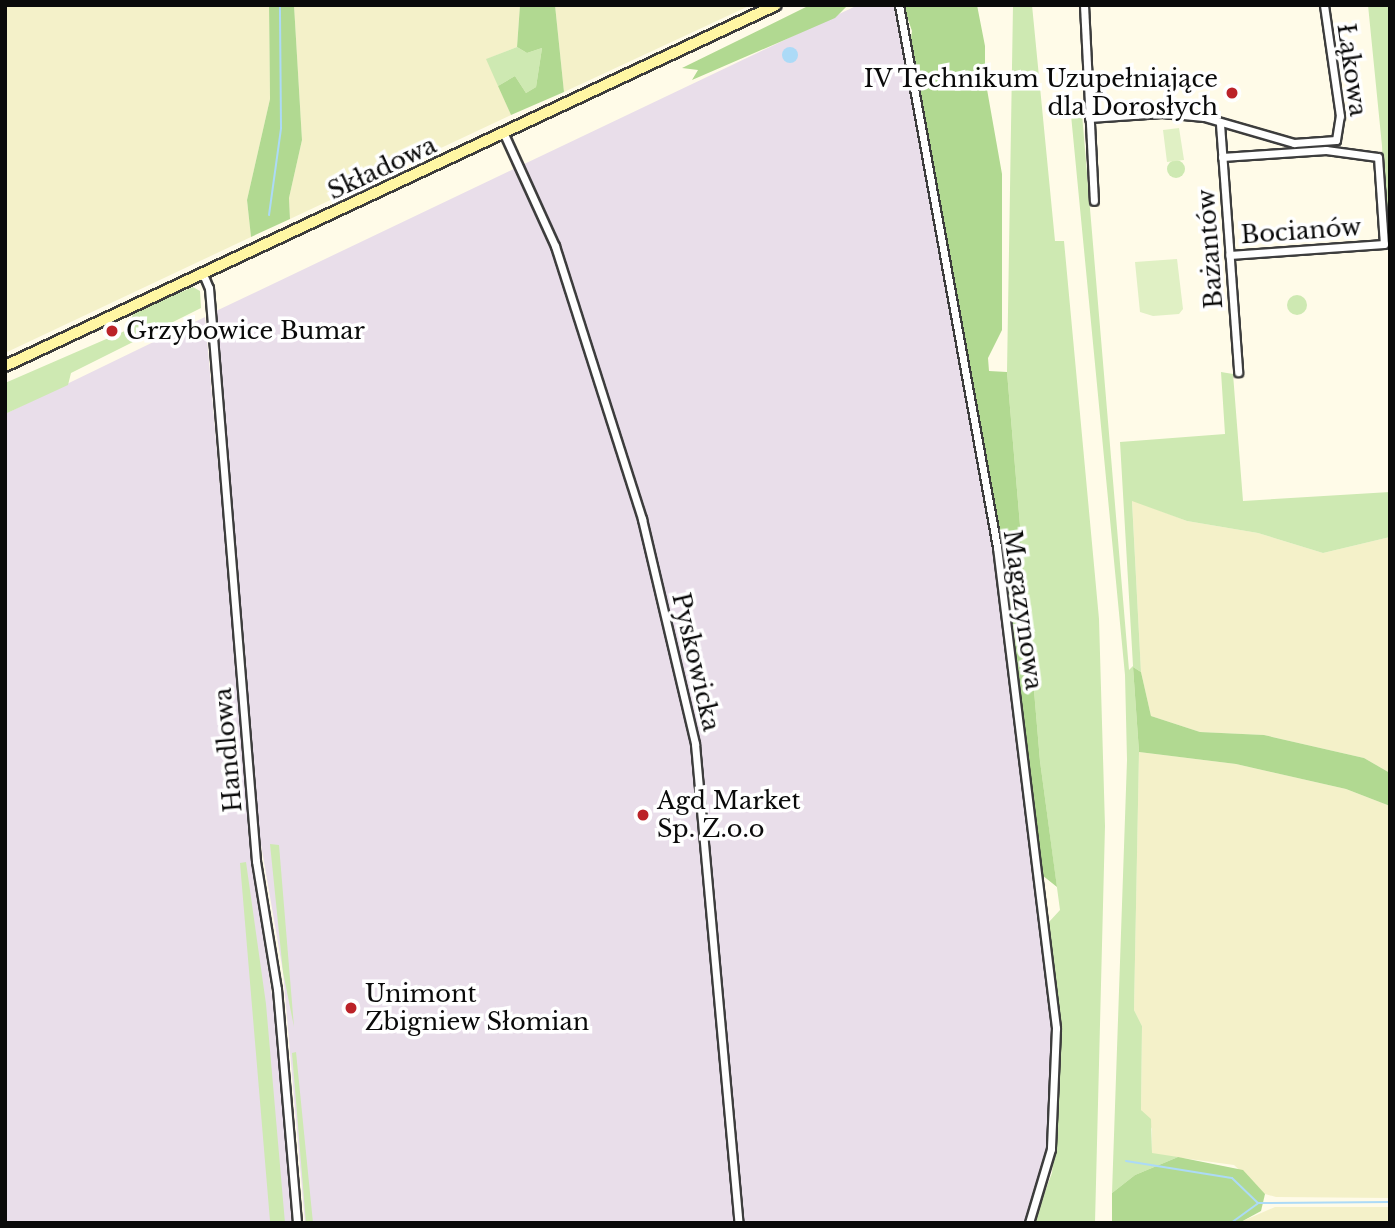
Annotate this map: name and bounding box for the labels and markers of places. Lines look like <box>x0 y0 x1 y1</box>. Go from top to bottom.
place label: IV Technikum Uzupełniające dla Dorosłych <box>862 65 1218 121</box>
marker: IV Technikum Uzupełniające dla Dorosłych <box>1224 85 1240 101</box>
place label: Grzybowice Bumar <box>126 317 365 345</box>
marker: Grzybowice Bumar <box>104 323 120 339</box>
place label: Agd Market Sp. Z.o.o <box>657 787 800 843</box>
marker: Agd Market Sp. Z.o.o <box>635 807 651 823</box>
place label: Unimont Zbigniew Słomian <box>365 980 590 1036</box>
marker: Unimont Zbigniew Słomian <box>343 1000 359 1016</box>

